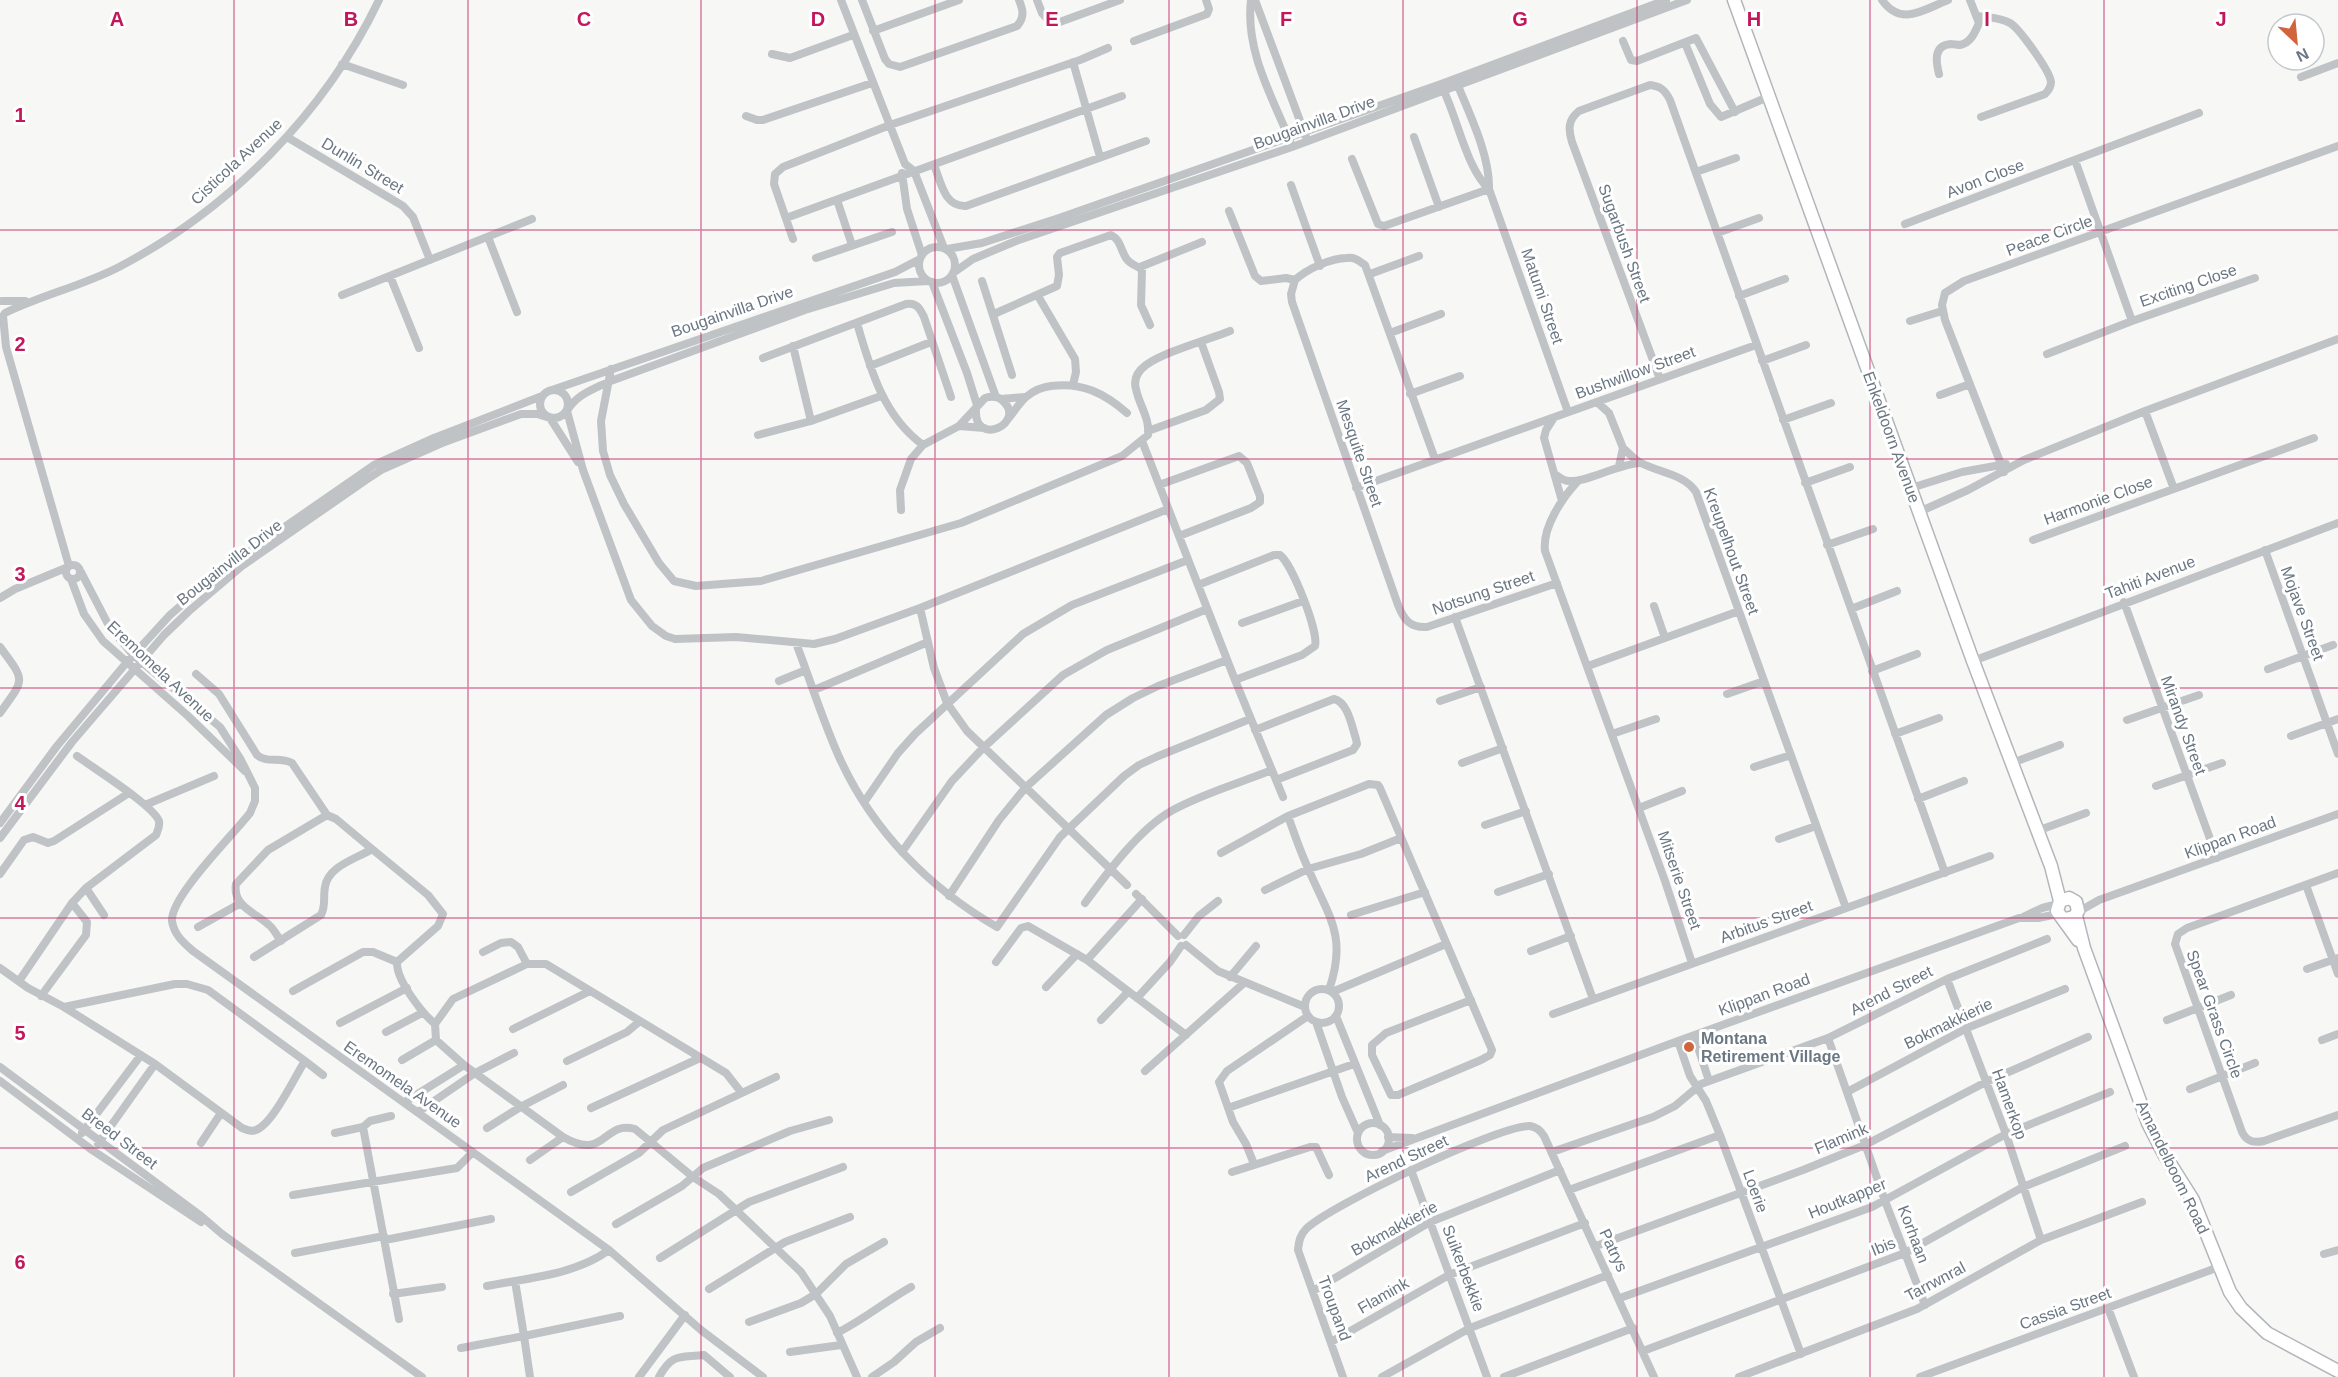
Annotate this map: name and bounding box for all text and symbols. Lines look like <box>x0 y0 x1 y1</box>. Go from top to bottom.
text: A <box>110 8 124 30</box>
text: B <box>344 8 358 30</box>
text: C <box>577 8 591 30</box>
text: D <box>811 8 825 30</box>
text: E <box>1045 8 1059 30</box>
text: F <box>1280 8 1292 30</box>
text: G <box>1512 8 1528 30</box>
text: H <box>1747 8 1761 30</box>
text: I <box>1984 8 1990 30</box>
text: J <box>2215 8 2227 30</box>
north arrow <box>2266 12 2326 72</box>
text: N <box>2293 45 2311 65</box>
street label: Bougainvilla Drive <box>1251 93 1377 152</box>
text: 1 <box>14 104 26 126</box>
street label: Cisticola Avenue <box>187 115 285 208</box>
street label: Dunlin Street <box>319 134 407 197</box>
street label: Avon Close <box>1944 156 2026 201</box>
street label: Sugarbush Street <box>1595 182 1654 305</box>
street label: Peace Circle <box>2004 212 2095 259</box>
street label: Matumi Street <box>1518 246 1567 347</box>
street label: Exciting Close <box>2137 261 2239 310</box>
street label: Bougainvilla Drive <box>669 283 796 340</box>
text: 2 <box>14 333 26 355</box>
street label: Bushwillow Street <box>1573 343 1698 402</box>
street label: Enkeldoorn Avenue <box>1860 369 1923 505</box>
street label: Mesquite Street <box>1333 397 1386 509</box>
street label: Harmonie Close <box>2041 473 2155 528</box>
street label: Kreupelhout Street <box>1701 486 1763 617</box>
street label: Bougainvilla Drive <box>174 516 285 609</box>
street label: Tahiti Avenue <box>2103 552 2198 602</box>
text: 3 <box>14 563 26 585</box>
street label: Mojave Street <box>2278 564 2328 663</box>
street label: Notsung Street <box>1430 567 1537 618</box>
street label: Eremomela Avenue <box>104 618 217 725</box>
street label: Mirandy Street <box>2158 673 2209 777</box>
text: 4 <box>14 792 26 814</box>
street label: Klippan Road <box>2182 813 2278 862</box>
street label: Mitserie Street <box>1655 829 1705 932</box>
street label: Arbitus Street <box>1718 897 1815 946</box>
street label: Spear Grass Circle <box>2183 948 2246 1081</box>
street label: Arend Street <box>1847 962 1936 1018</box>
street label: Klippan Road <box>1716 970 1812 1019</box>
street label: Bokmakkierie <box>1901 995 1995 1052</box>
text: 5 <box>14 1022 26 1044</box>
place label: Montana Retirement Village <box>1701 1030 1840 1065</box>
street label: Eremomela Avenue <box>341 1037 465 1131</box>
marker: Montana Retirement Village <box>1682 1040 1696 1054</box>
street label: Hamerkop <box>1989 1067 2030 1142</box>
street label: Amandelboom Road <box>2133 1098 2212 1237</box>
street label: Breed Street <box>79 1105 161 1173</box>
street label: Flamink <box>1812 1119 1871 1157</box>
street label: Arend Street <box>1362 1132 1451 1185</box>
street label: Loerie <box>1740 1167 1771 1215</box>
street label: Houtkapper <box>1806 1175 1889 1222</box>
street label: Bokmakkierie <box>1348 1198 1440 1259</box>
street label: Korhaan <box>1895 1203 1932 1265</box>
street label: Suikerbekkie <box>1439 1222 1488 1314</box>
street label: Patrys <box>1596 1226 1631 1274</box>
street label: Ibis <box>1868 1234 1898 1259</box>
text: 6 <box>14 1251 26 1273</box>
street label: Tarrwnral <box>1902 1258 1968 1304</box>
street label: Troupand <box>1315 1273 1354 1343</box>
street label: Flamink <box>1355 1274 1413 1317</box>
street label: Cassia Street <box>2017 1284 2114 1333</box>

